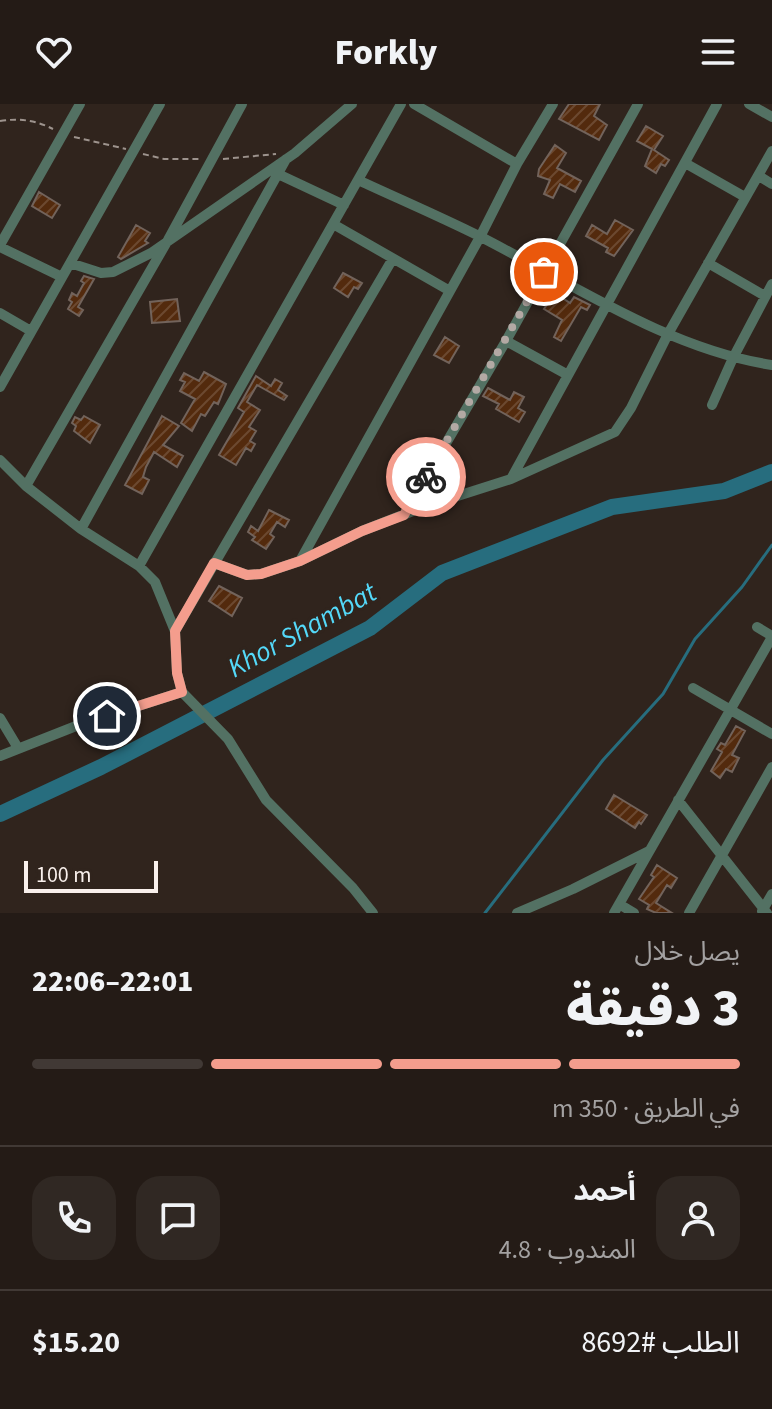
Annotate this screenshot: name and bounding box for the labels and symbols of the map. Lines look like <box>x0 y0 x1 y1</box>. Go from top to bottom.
pin <box>510 238 578 306</box>
courier <box>386 437 466 517</box>
water label: Khor Shambat <box>220 572 385 688</box>
pin <box>73 682 141 750</box>
scale bar <box>24 857 158 893</box>

